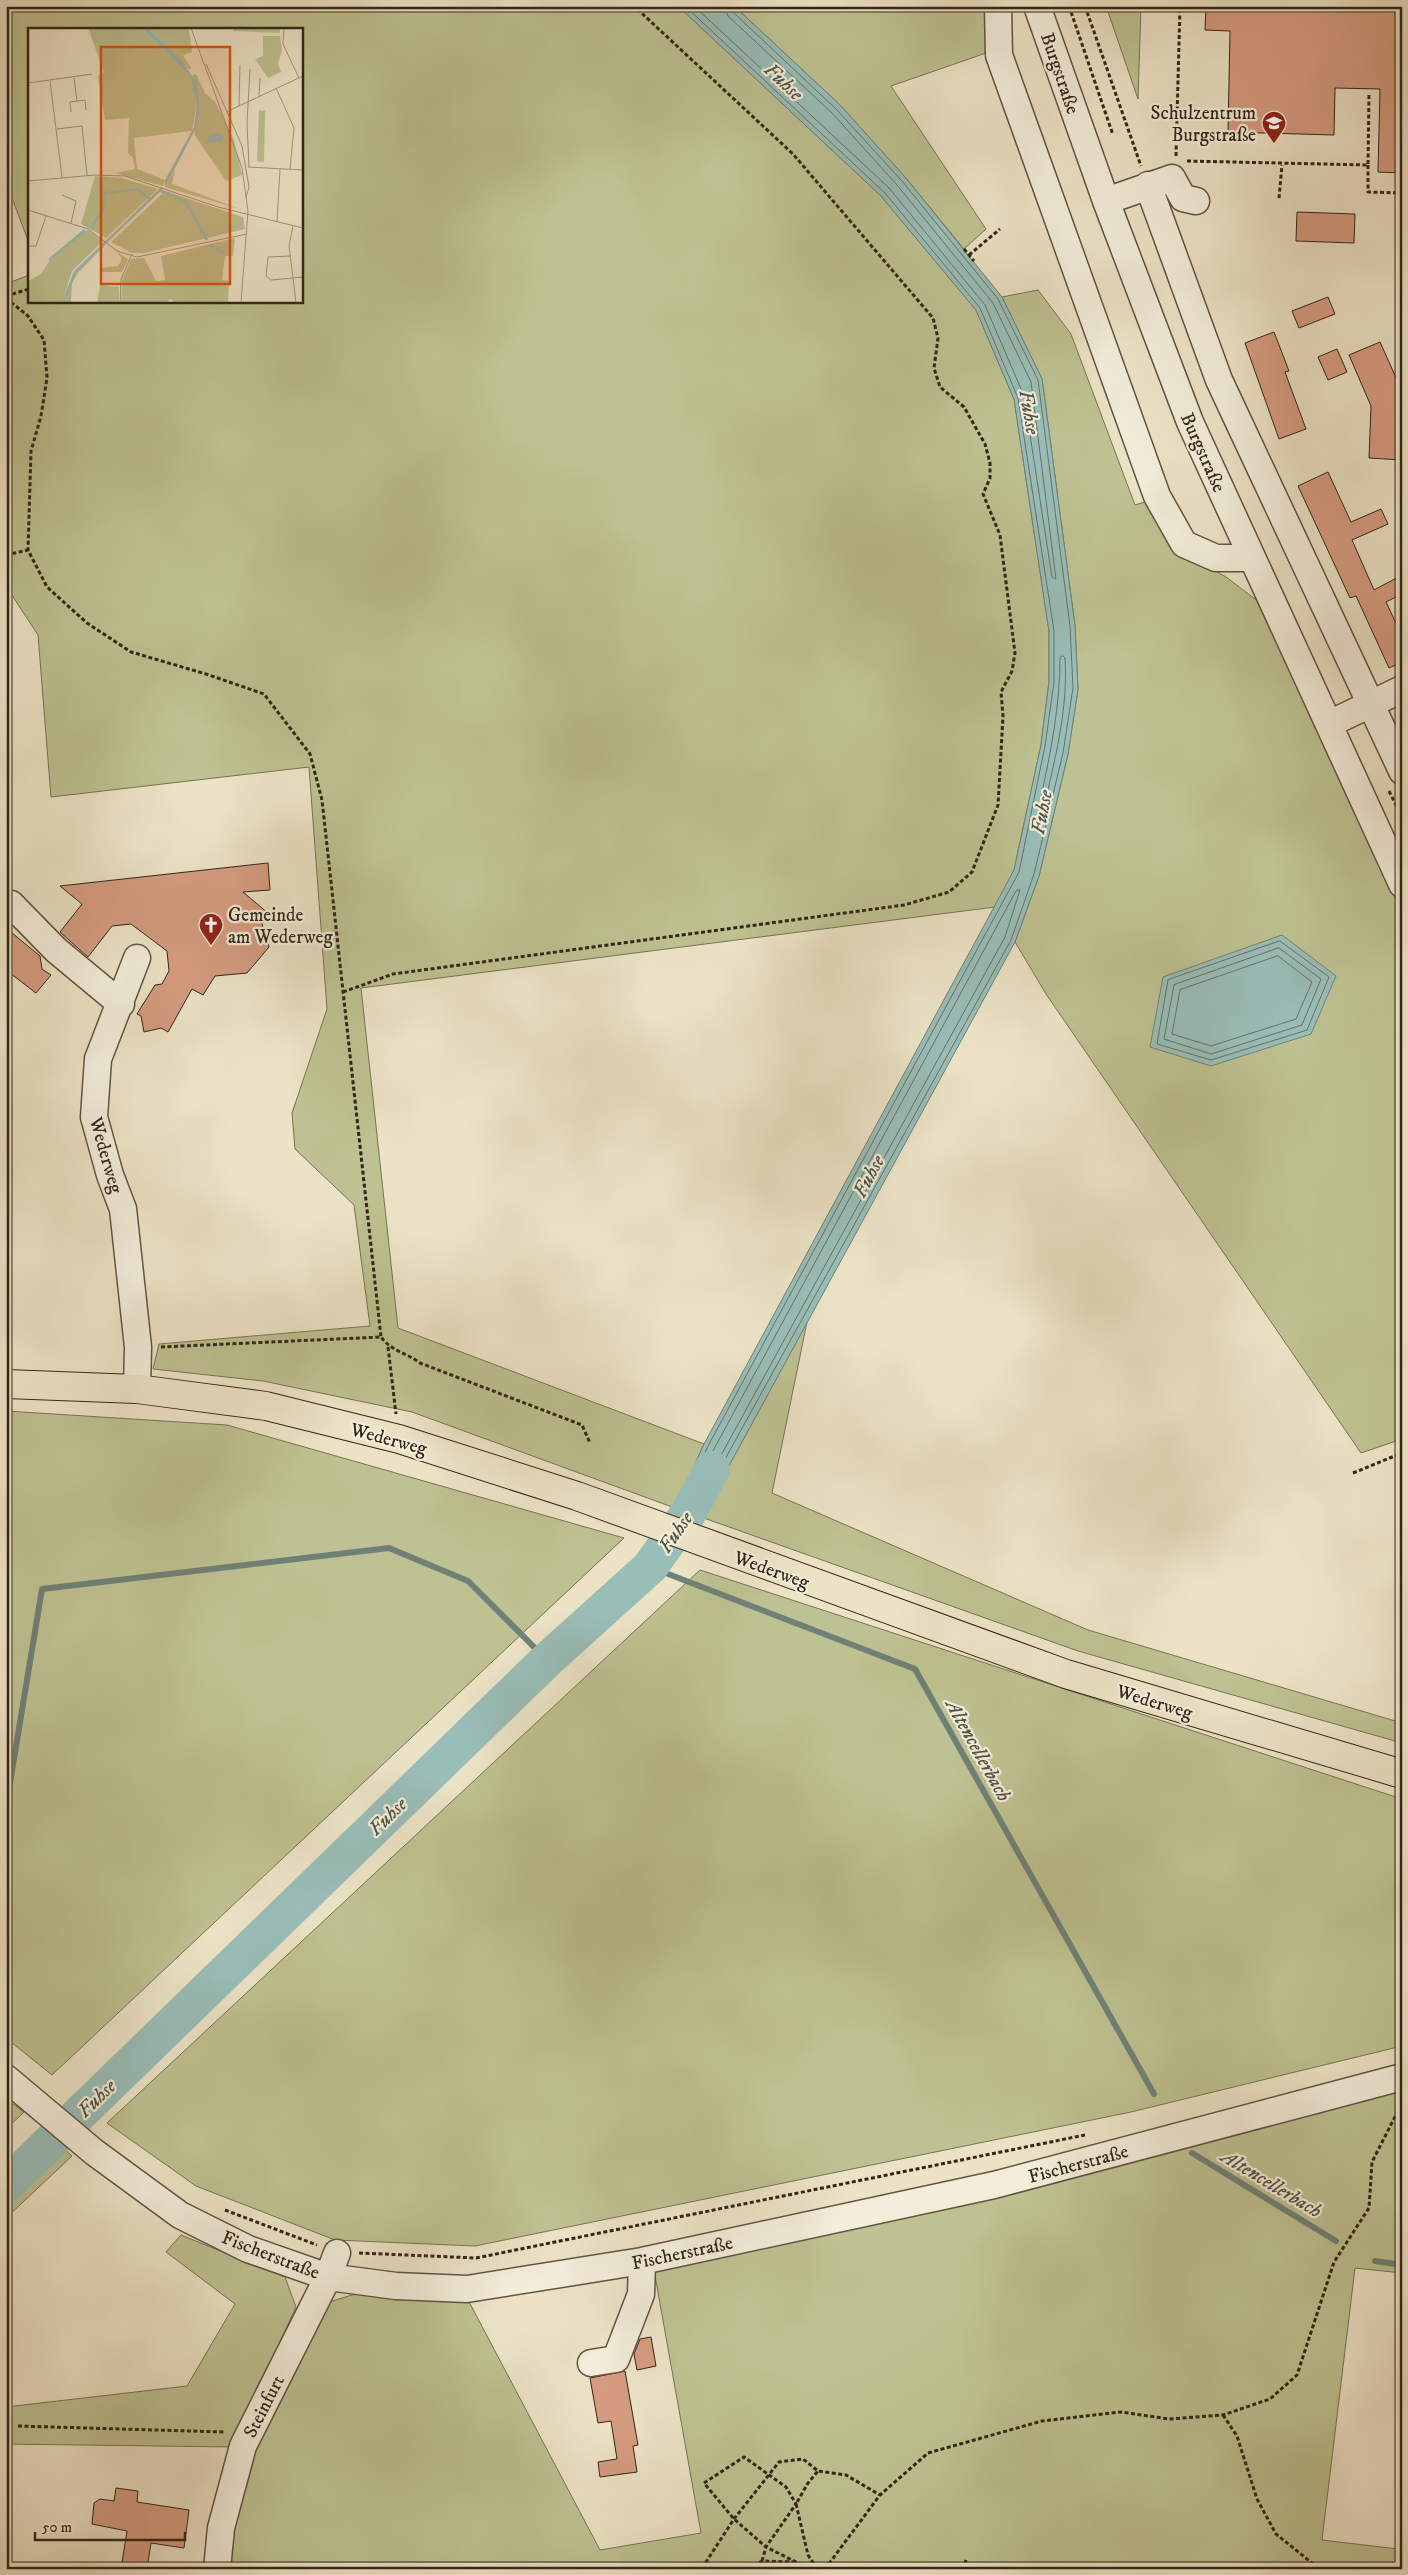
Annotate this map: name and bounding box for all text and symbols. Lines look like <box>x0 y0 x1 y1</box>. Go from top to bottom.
inset map <box>28 28 302 302</box>
street label: Burgstraße <box>1035 30 1084 117</box>
water label: Fuhse <box>758 58 809 107</box>
place label: Schulzentrum Burgstraße <box>1151 102 1256 147</box>
school or university icon: Schulzentrum Burgstraße <box>1261 110 1287 144</box>
water label: Fuhse <box>1012 388 1045 438</box>
street label: Burgstraße <box>1175 409 1230 496</box>
water label: Fuhse <box>1026 787 1059 836</box>
place label: Gemeinde am Wederweg <box>228 904 333 949</box>
church icon: Gemeinde am Wederweg <box>198 912 224 946</box>
street label: Wederweg <box>83 1114 128 1197</box>
water label: Fuhse <box>848 1150 891 1202</box>
street label: Wederweg <box>347 1418 430 1461</box>
water label: Fuhse <box>653 1506 700 1558</box>
street label: Wederweg <box>730 1546 813 1595</box>
street label: Wederweg <box>1113 1680 1196 1725</box>
water label: Altencellerbach <box>938 1694 1016 1806</box>
water label: Fuhse <box>363 1792 414 1842</box>
water label: Fuhse <box>72 2074 123 2124</box>
street label: Fischerstraße <box>1026 2140 1131 2189</box>
water label: Altencellerbach <box>1215 2143 1326 2224</box>
street label: Fischerstraße <box>218 2226 323 2285</box>
street label: Fischerstraße <box>630 2232 735 2275</box>
street label: Steinfurt <box>239 2372 290 2442</box>
scale bar <box>35 2510 185 2542</box>
text: 50 m <box>42 2518 72 2537</box>

